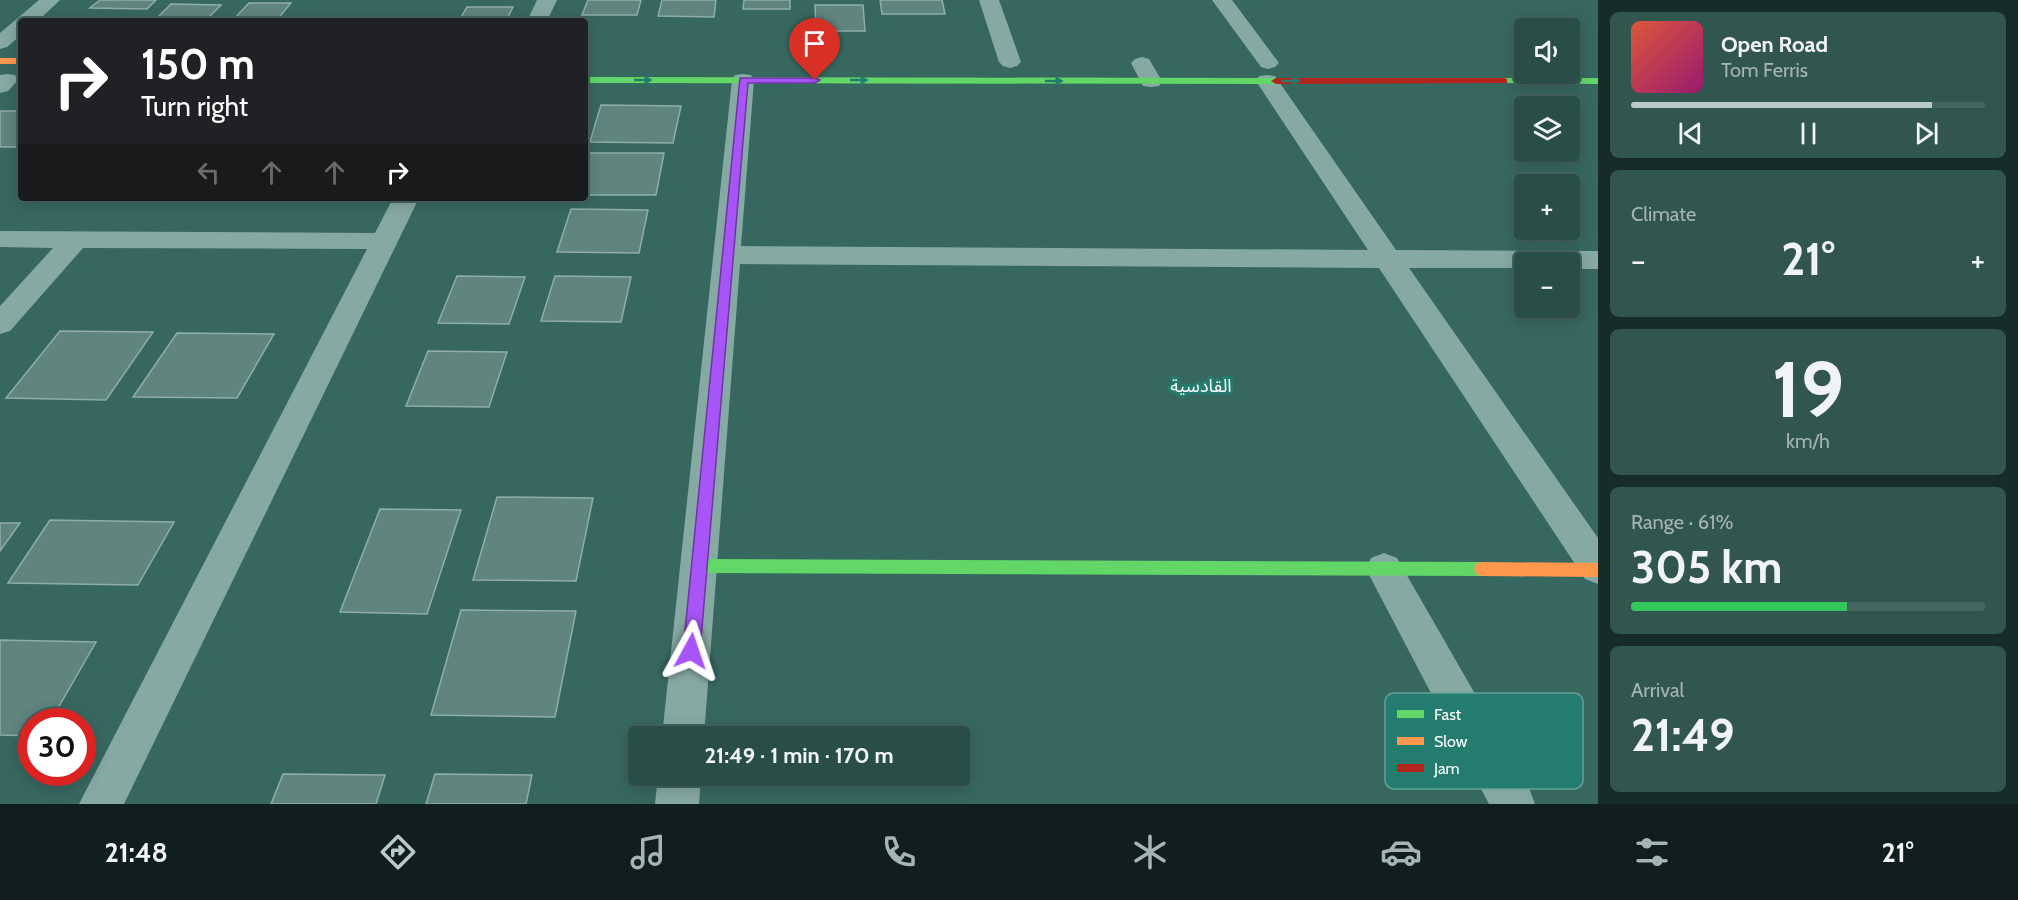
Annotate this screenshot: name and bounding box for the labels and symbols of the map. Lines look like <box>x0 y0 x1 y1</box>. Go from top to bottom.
pin <box>789 18 840 80</box>
one-way arrow <box>634 75 653 85</box>
one-way arrow <box>850 75 869 85</box>
one-way arrow <box>1045 76 1064 86</box>
one-way arrow <box>1282 76 1301 86</box>
district label: القادسية <box>1170 375 1232 397</box>
position arrow <box>659 619 723 683</box>
legend <box>1385 693 1583 789</box>
text: Fast <box>1434 705 1462 724</box>
speed limit sign: 30 <box>18 708 96 786</box>
text: Slow <box>1434 732 1468 751</box>
text: Jam <box>1433 759 1460 778</box>

